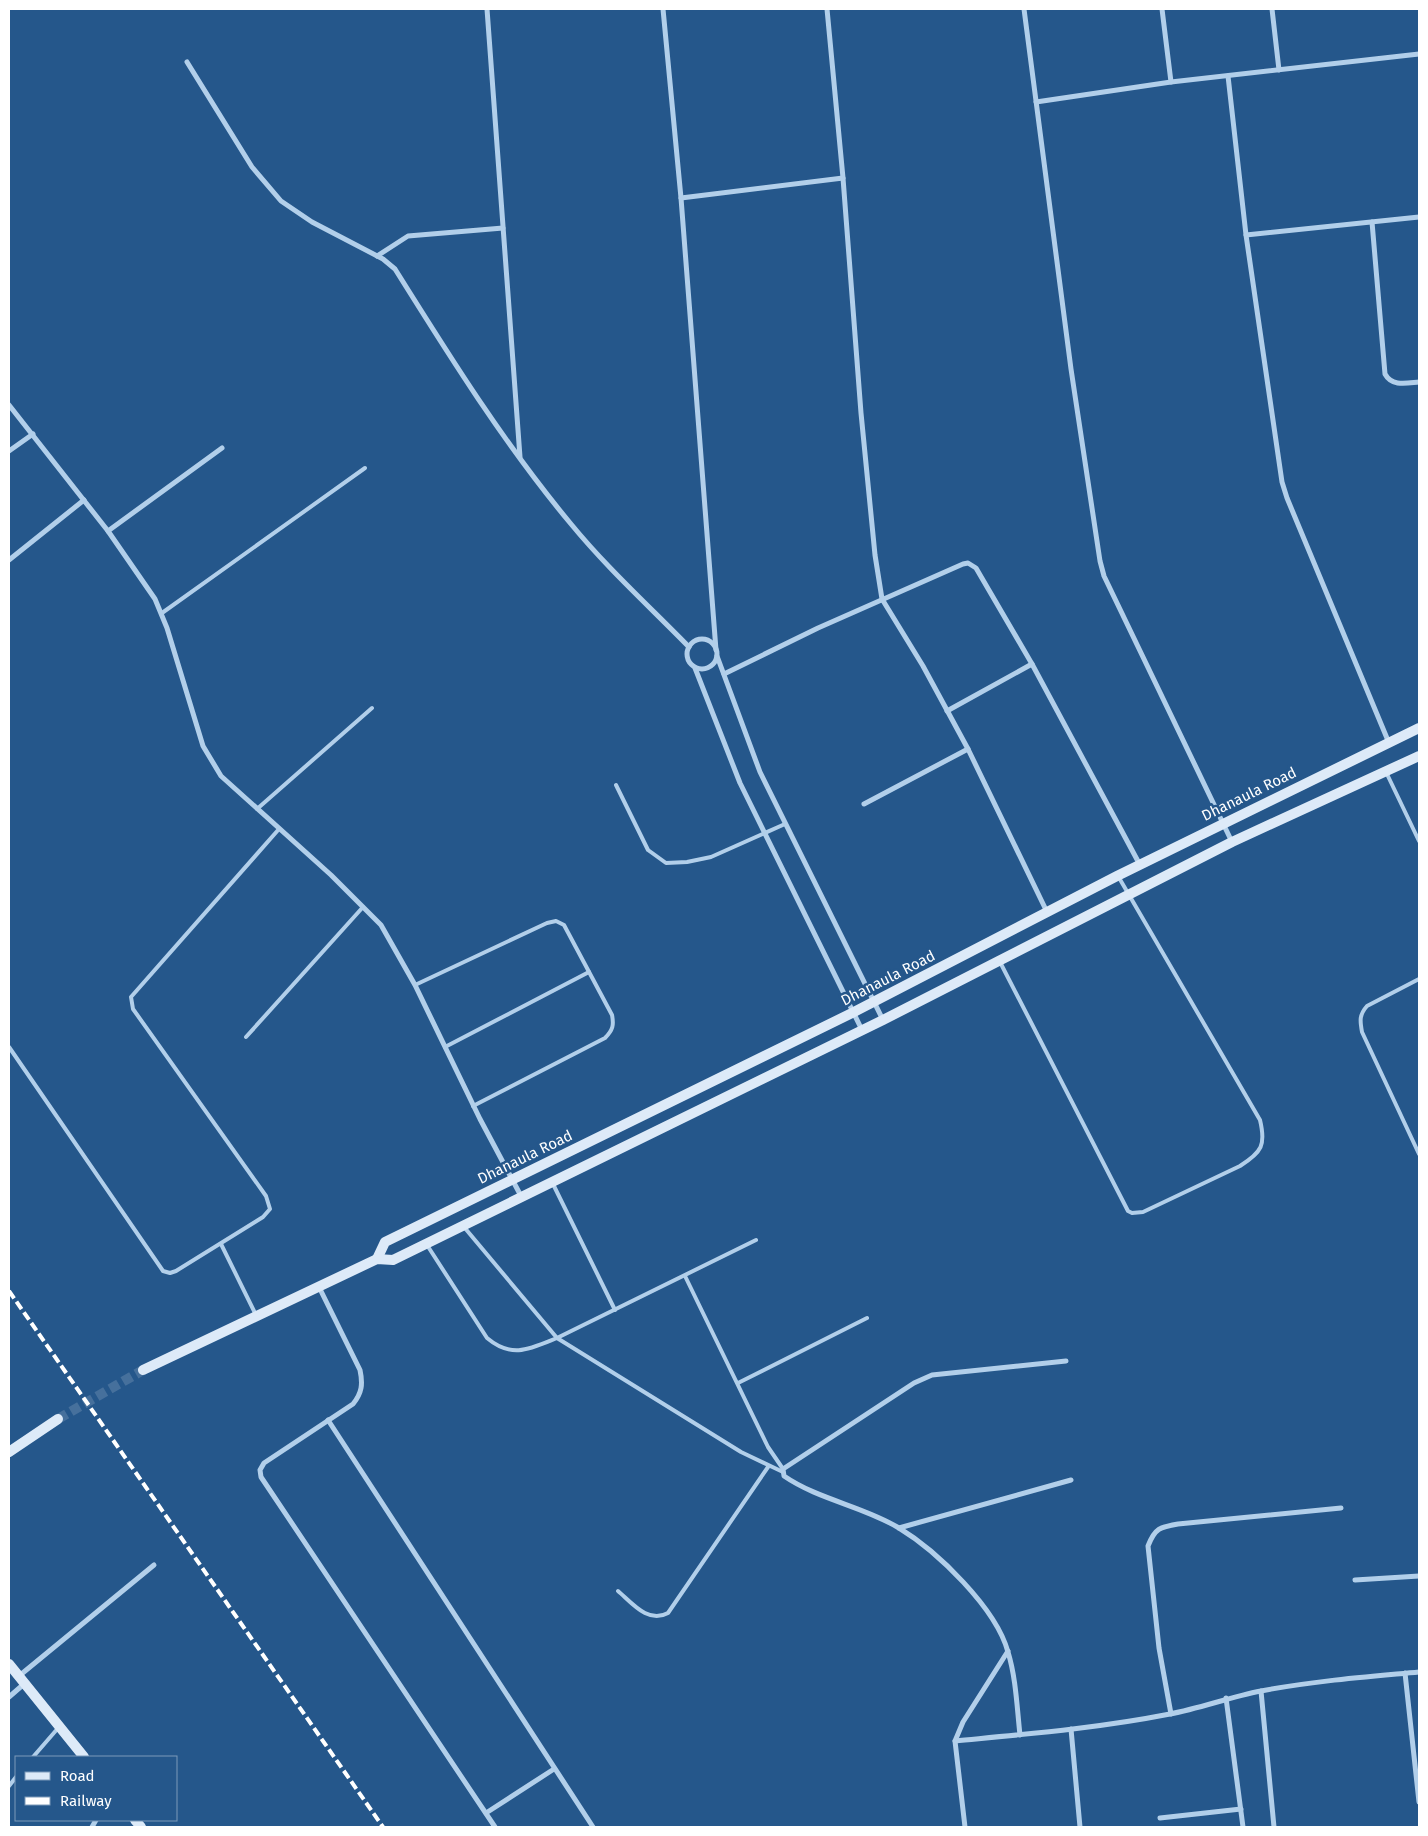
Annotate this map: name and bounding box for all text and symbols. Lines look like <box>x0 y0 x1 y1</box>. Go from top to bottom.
street label: Dhanaula Road <box>1199 763 1299 825</box>
street label: Dhanaula Road <box>838 947 938 1009</box>
street label: Dhanaula Road <box>475 1126 575 1188</box>
legend <box>15 1756 178 1821</box>
text: Road <box>60 1767 95 1785</box>
text: Railway <box>60 1792 112 1810</box>

